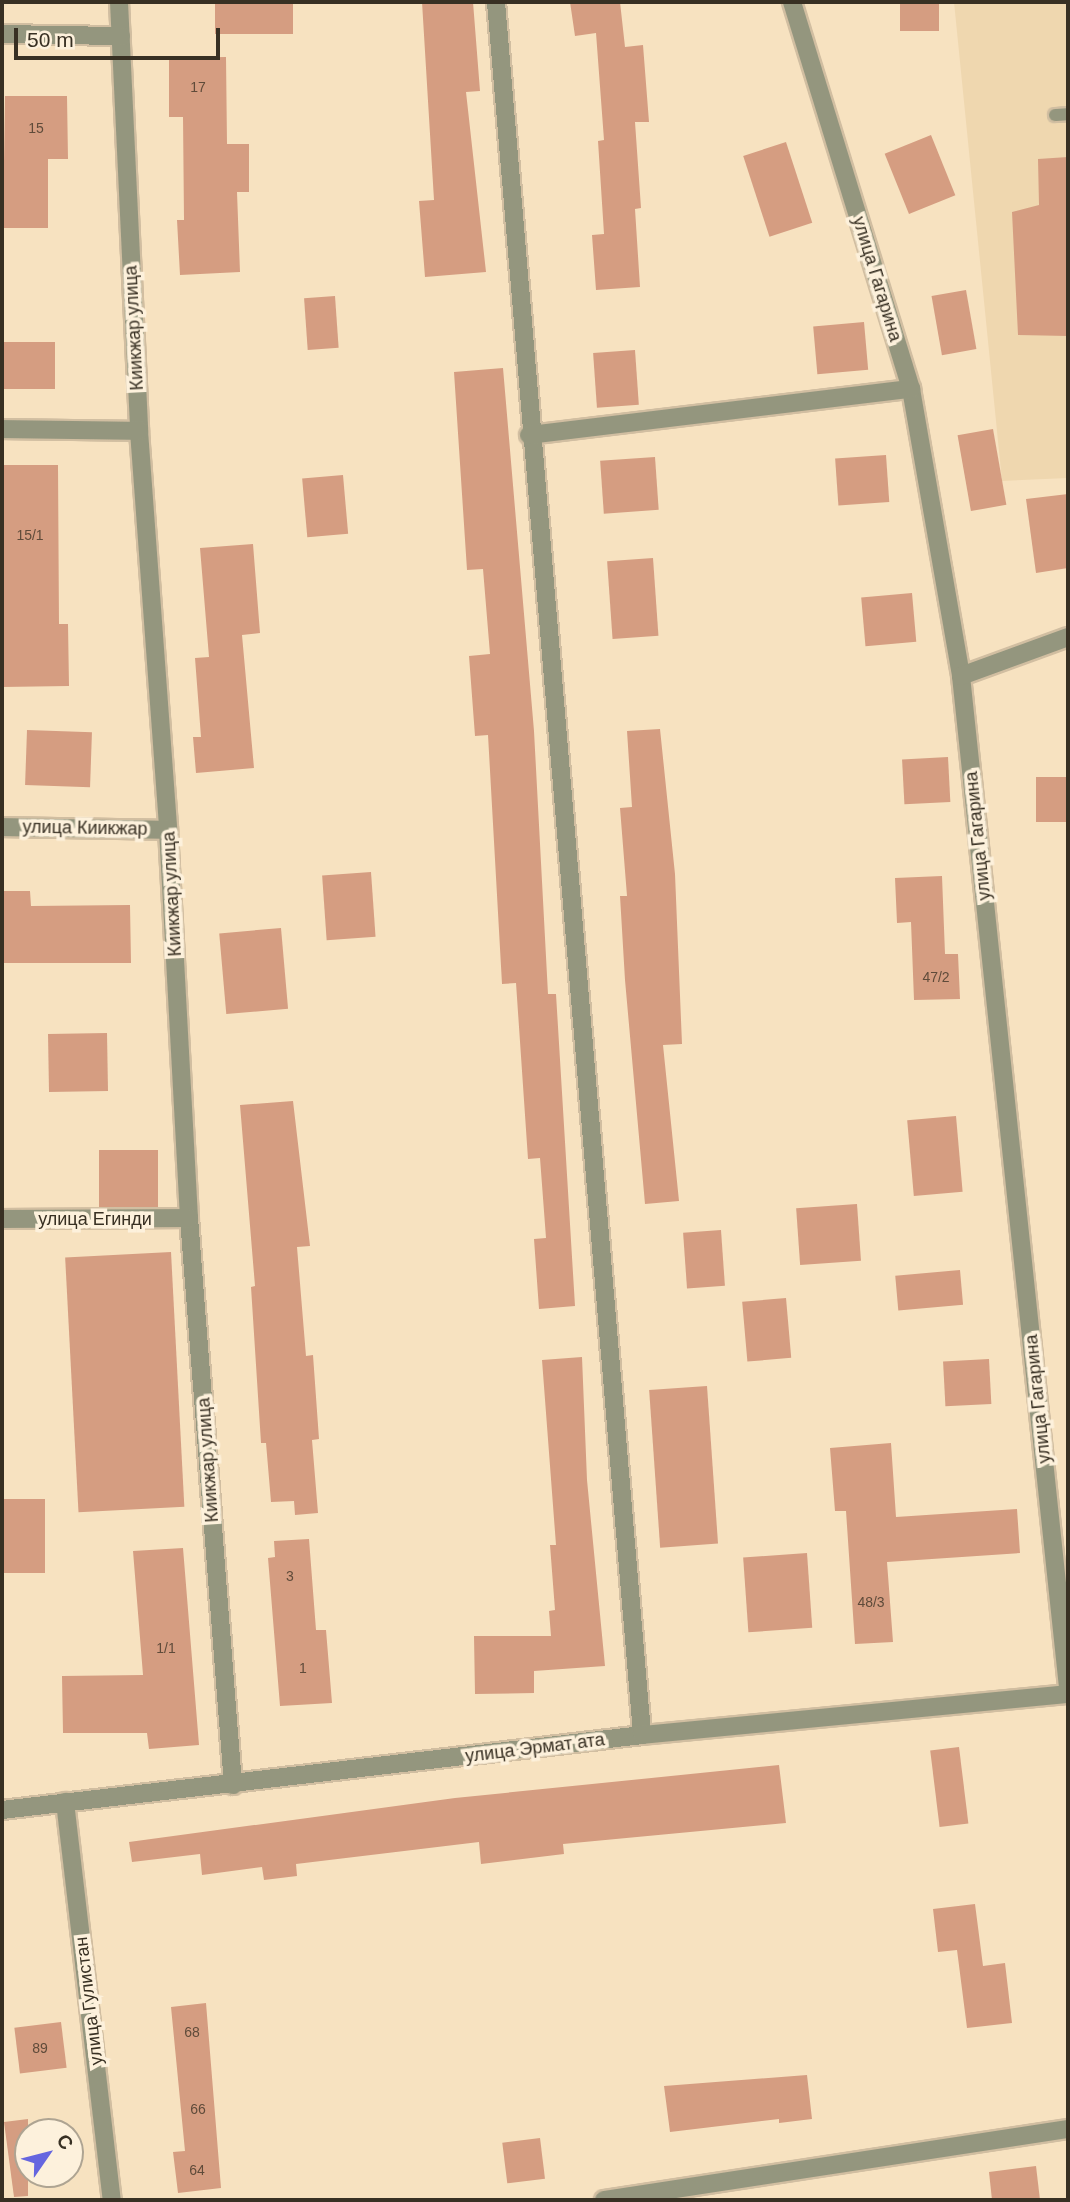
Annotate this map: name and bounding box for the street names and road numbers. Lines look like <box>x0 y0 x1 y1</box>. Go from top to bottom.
street label: улица Гагарина <box>848 214 906 344</box>
street label: Киикжар улица <box>120 265 148 391</box>
street label: улица Гагарина <box>960 771 996 901</box>
street label: улица Киикжар <box>22 816 148 840</box>
street label: Киикжар улица <box>158 831 186 957</box>
street label: улица Егинди <box>38 1208 152 1230</box>
street label: улица Гагарина <box>1020 1334 1056 1464</box>
street label: Киикжар улица <box>193 1397 223 1523</box>
street label: улица Эрмат ата <box>464 1729 606 1767</box>
street label: улица Гулистан <box>70 1936 108 2066</box>

